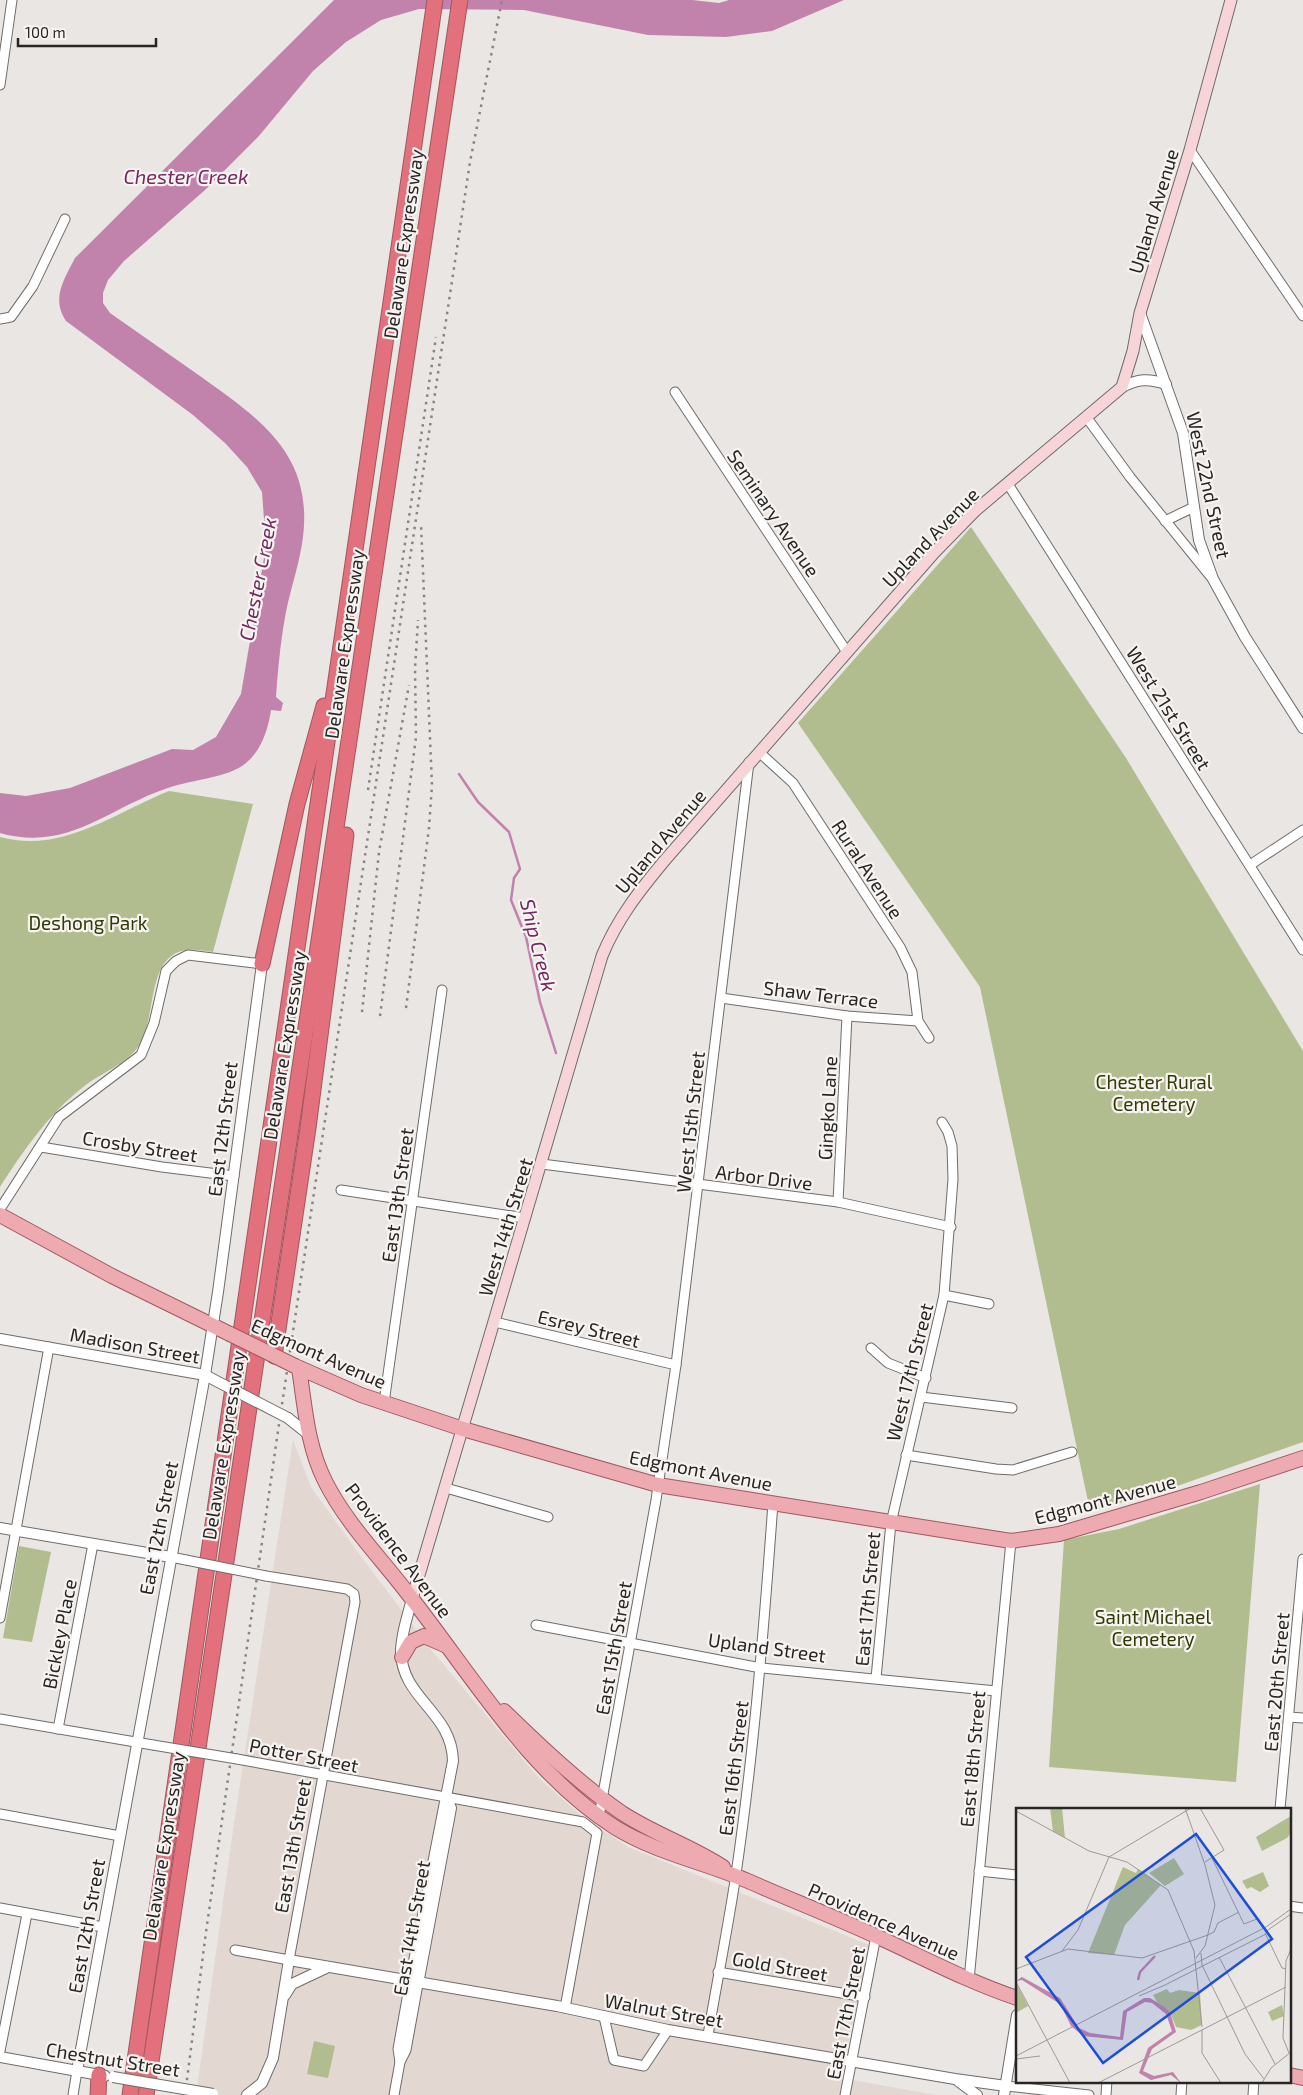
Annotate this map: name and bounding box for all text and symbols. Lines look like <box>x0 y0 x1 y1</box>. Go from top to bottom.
scale bar <box>18 15 155 47</box>
text: 100 m <box>25 23 66 41</box>
street label: Upland Avenue <box>1123 146 1183 276</box>
street label: Delaware Expressway <box>378 148 428 340</box>
water label: Chester Creek <box>123 164 249 188</box>
street label: West 22nd Street <box>1182 410 1236 560</box>
street label: Seminary Avenue <box>723 445 825 581</box>
street label: Upland Avenue <box>877 483 983 591</box>
water label: Chester Creek <box>233 515 281 643</box>
street label: Delaware Expressway <box>319 548 369 740</box>
street label: West 21st Street <box>1122 642 1216 774</box>
street label: Upland Avenue <box>610 784 710 898</box>
street label: Rural Avenue <box>828 815 908 923</box>
water label: Ship Creek <box>516 896 562 994</box>
park label: Deshong Park <box>28 911 148 934</box>
street label: Delaware Expressway <box>258 949 310 1141</box>
street label: Shaw Terrace <box>762 976 880 1012</box>
street label: West 15th Street <box>671 1050 709 1194</box>
street label: Gingko Lane <box>813 1055 841 1161</box>
street label: East 12th Street <box>202 1060 242 1198</box>
park label: Chester Rural Cemetery <box>1096 1070 1213 1115</box>
street label: Crosby Street <box>81 1126 199 1166</box>
street label: East 13th Street <box>376 1126 418 1264</box>
street label: West 14th Street <box>473 1155 537 1299</box>
street label: Arbor Drive <box>714 1160 814 1194</box>
street label: West 17th Street <box>881 1301 937 1443</box>
street label: Esrey Street <box>536 1304 642 1352</box>
street label: Edgmont Avenue <box>248 1313 390 1393</box>
street label: Madison Street <box>68 1322 202 1368</box>
street label: Delaware Expressway <box>197 1349 249 1541</box>
street label: Edgmont Avenue <box>627 1445 775 1495</box>
street label: East 12th Street <box>134 1459 182 1597</box>
street label: Edgmont Avenue <box>1032 1469 1178 1529</box>
street label: Providence Avenue <box>341 1478 457 1622</box>
street label: East 17th Street <box>850 1531 884 1667</box>
street label: Bickley Place <box>37 1577 81 1691</box>
street label: East 15th Street <box>590 1579 636 1717</box>
park label: Saint Michael Cemetery <box>1095 1605 1212 1650</box>
street label: East 20th Street <box>1258 1611 1294 1753</box>
street label: Upland Street <box>707 1627 827 1667</box>
street label: East 18th Street <box>955 1690 989 1828</box>
street label: East 16th Street <box>713 1699 753 1837</box>
street label: Potter Street <box>247 1733 361 1777</box>
street label: Delaware Expressway <box>137 1750 189 1942</box>
street label: East 13th Street <box>269 1777 315 1915</box>
inset map <box>1016 1808 1290 2082</box>
street label: East 12th Street <box>63 1857 109 1995</box>
street label: East 14th Street <box>388 1859 434 1997</box>
street label: Providence Avenue <box>805 1877 963 1965</box>
street label: East 17th Street <box>821 1945 869 2081</box>
street label: Gold Street <box>731 1946 829 1986</box>
street label: Walnut Street <box>603 1988 725 2032</box>
street label: Chestnut Street <box>44 2037 182 2081</box>

